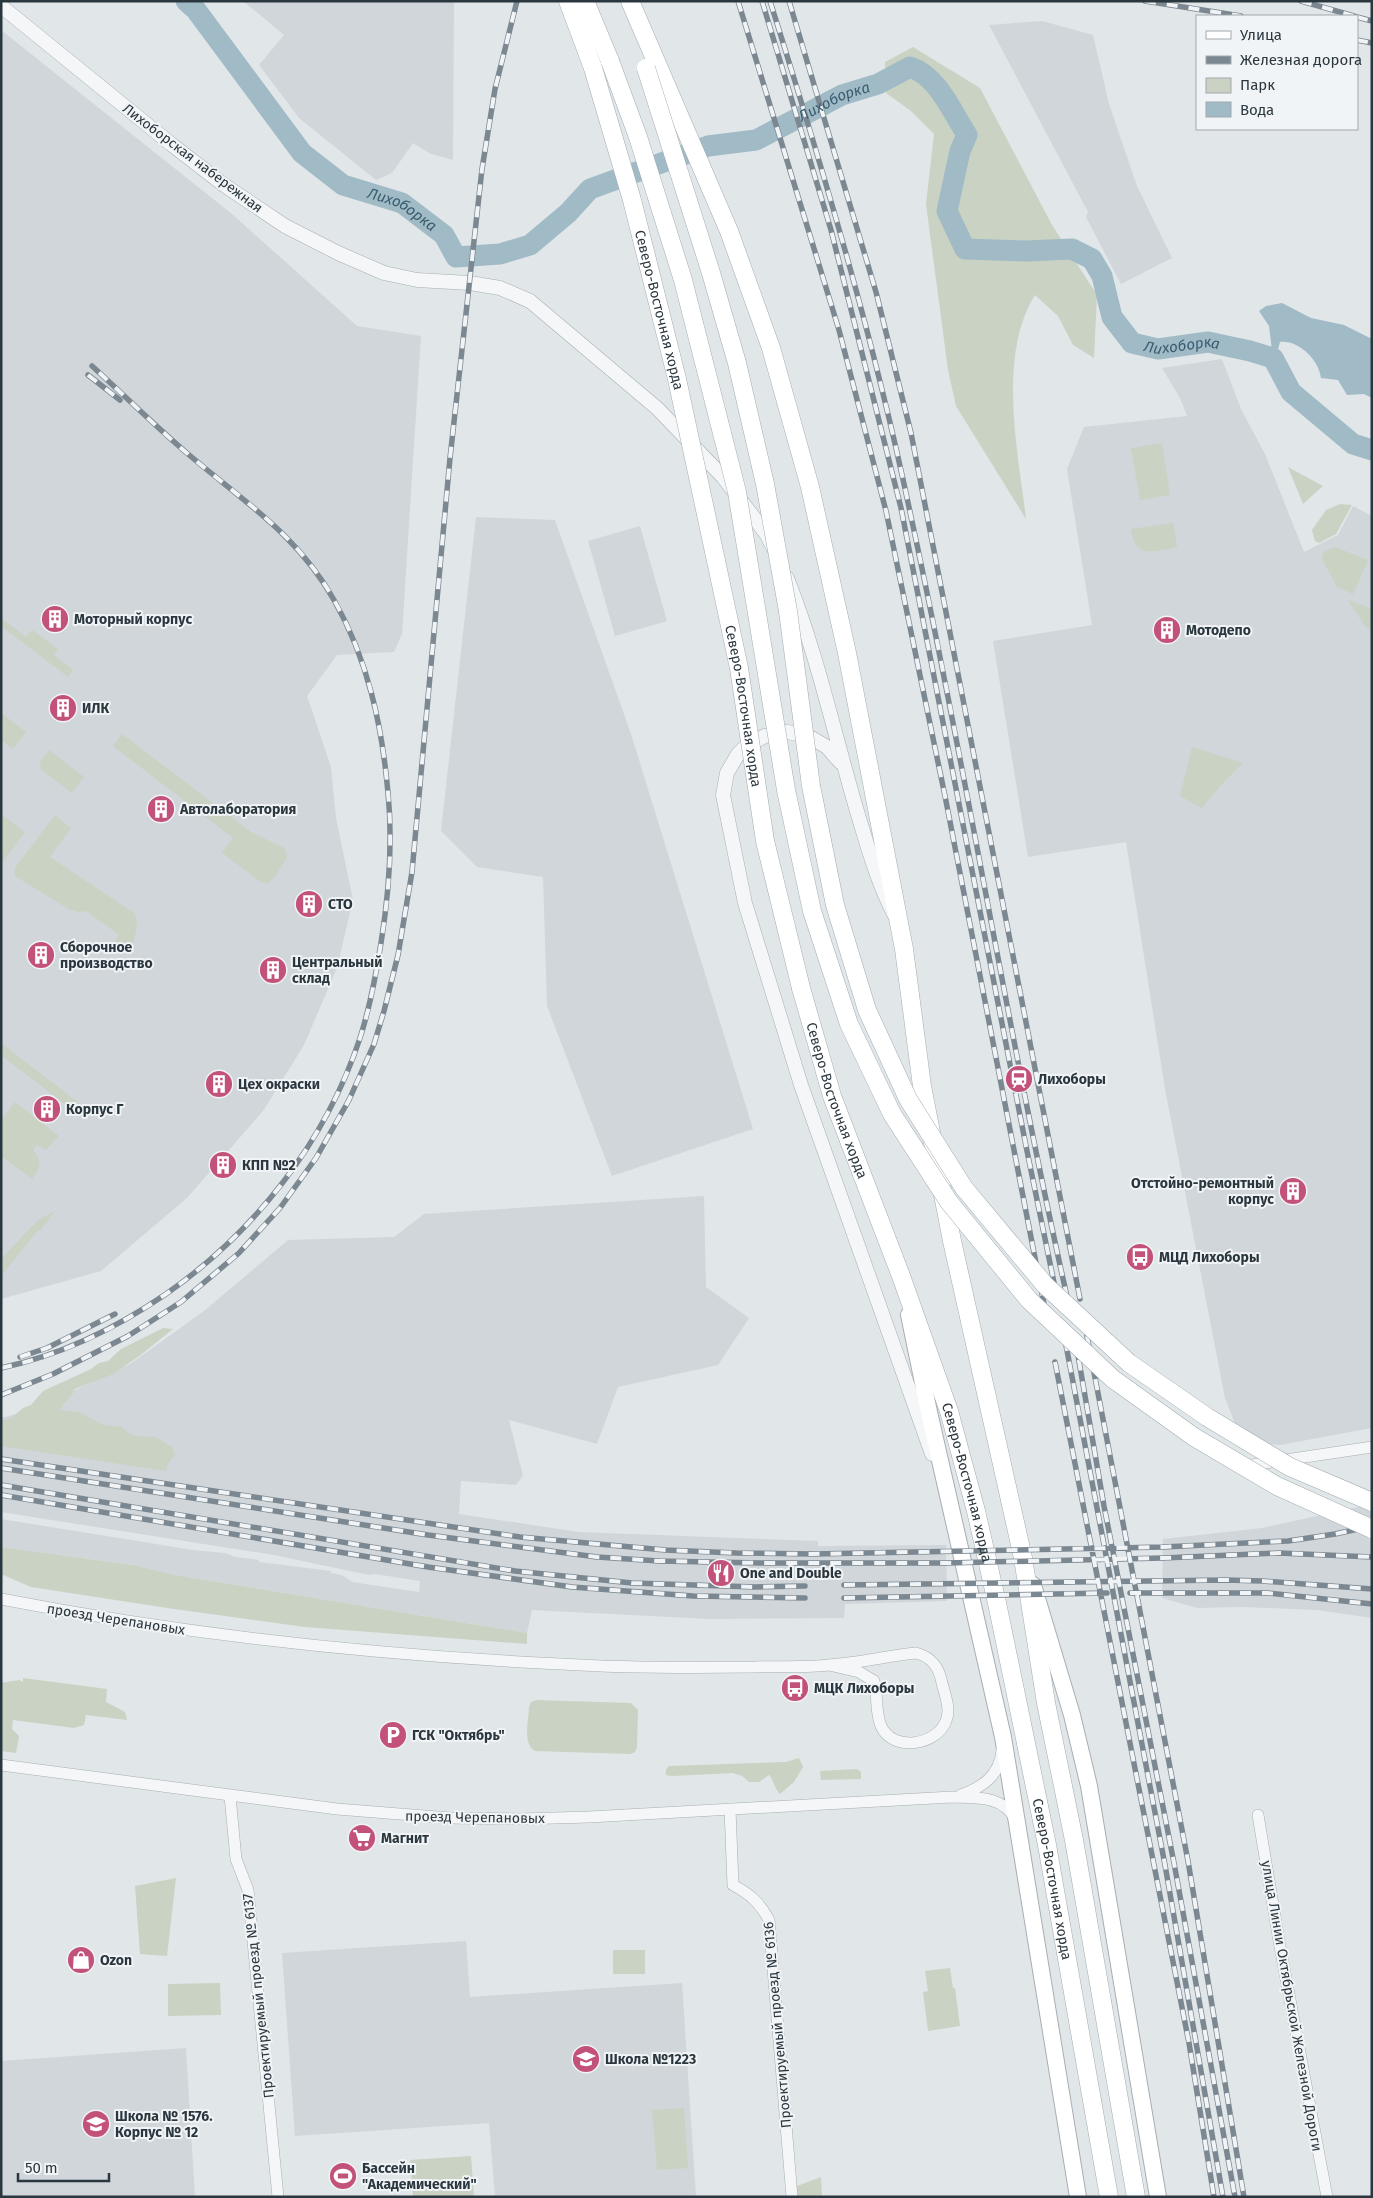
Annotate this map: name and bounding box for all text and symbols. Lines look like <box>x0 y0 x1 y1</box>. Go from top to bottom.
legend <box>1196 15 1358 130</box>
text: Улица <box>1240 26 1282 44</box>
text: Железная дорога <box>1240 51 1362 69</box>
text: Парк <box>1240 76 1275 94</box>
water label: Лихоборка <box>794 78 872 126</box>
street label: Лихоборская набережная <box>119 100 266 217</box>
text: Вода <box>1240 101 1274 119</box>
water label: Лихоборка <box>364 184 440 235</box>
street label: Северо-Восточная хорда <box>631 228 687 391</box>
water label: Лихоборка <box>1141 333 1221 359</box>
building icon: Моторный корпус <box>40 604 70 634</box>
place label: Моторный корпус <box>74 611 192 628</box>
building icon: Мотодепо <box>1152 615 1182 645</box>
place label: Мотодепо <box>1186 622 1251 639</box>
street label: Северо-Восточная хорда <box>721 624 765 788</box>
building icon: ИЛК <box>48 693 78 723</box>
place label: ИЛК <box>82 700 109 717</box>
building icon: Автолаборатория <box>146 794 176 824</box>
place label: Автолаборатория <box>179 801 296 818</box>
building icon: СТО <box>294 889 324 919</box>
place label: СТО <box>328 896 353 913</box>
place label: Сборочное производство <box>60 939 153 972</box>
building icon: Сборочное производство <box>26 940 56 970</box>
place label: Центральный склад <box>292 954 382 987</box>
building icon: Центральный склад <box>258 955 288 985</box>
street label: Северо-Восточная хорда <box>802 1020 871 1181</box>
station icon: Лихоборы <box>1004 1064 1034 1094</box>
building icon: Цех окраски <box>204 1069 234 1099</box>
place label: Лихоборы <box>1038 1071 1106 1088</box>
place label: Цех окраски <box>238 1076 320 1093</box>
building icon: Корпус Г <box>32 1094 62 1124</box>
place label: Корпус Г <box>66 1101 124 1118</box>
building icon: КПП №2 <box>208 1150 238 1180</box>
place label: КПП №2 <box>242 1157 296 1174</box>
place label: Отстойно-ремонтный корпус <box>1131 1175 1274 1208</box>
building icon: Отстойно-ремонтный корпус <box>1278 1176 1308 1206</box>
bus stop icon: МЦД Лихоборы <box>1125 1242 1155 1272</box>
place label: МЦД Лихоборы <box>1159 1249 1260 1266</box>
street label: Северо-Восточная хорда <box>938 1400 995 1564</box>
restaurant icon: One and Double <box>706 1558 736 1588</box>
place label: One and Double <box>740 1565 842 1582</box>
street label: проезд Черепановых <box>46 1600 187 1639</box>
bus stop icon: МЦК Лихоборы <box>780 1673 810 1703</box>
place label: МЦК Лихоборы <box>814 1680 914 1697</box>
parking icon: ГСК "Октябрь" <box>378 1720 408 1750</box>
place label: ГСК "Октябрь" <box>412 1727 505 1744</box>
street label: Северо-Восточная хорда <box>1029 1797 1075 1961</box>
street label: проезд Черепановых <box>405 1808 545 1827</box>
supermarket icon: Магнит <box>347 1823 377 1853</box>
place label: Магнит <box>381 1830 429 1847</box>
street label: улица Линии Октябрьской Железной Дороги <box>1258 1859 1325 2153</box>
street label: Проектируемый проезд № 6137 <box>239 1893 278 2099</box>
street label: Проектируемый проезд № 6136 <box>760 1921 795 2129</box>
shop icon: Ozon <box>66 1945 96 1975</box>
place label: Ozon <box>100 1952 132 1969</box>
school or university icon: Школа №1223 <box>571 2044 601 2074</box>
place label: Школа №1223 <box>605 2051 696 2068</box>
place label: Школа № 1576. Корпус № 12 <box>115 2108 213 2141</box>
school or university icon: Школа № 1576. Корпус № 12 <box>81 2109 111 2139</box>
scale bar <box>18 2150 109 2182</box>
text: 50 m <box>25 2159 58 2177</box>
place label: Бассейн "Академический" <box>362 2160 477 2193</box>
sports icon: Бассейн "Академический" <box>328 2161 358 2191</box>

